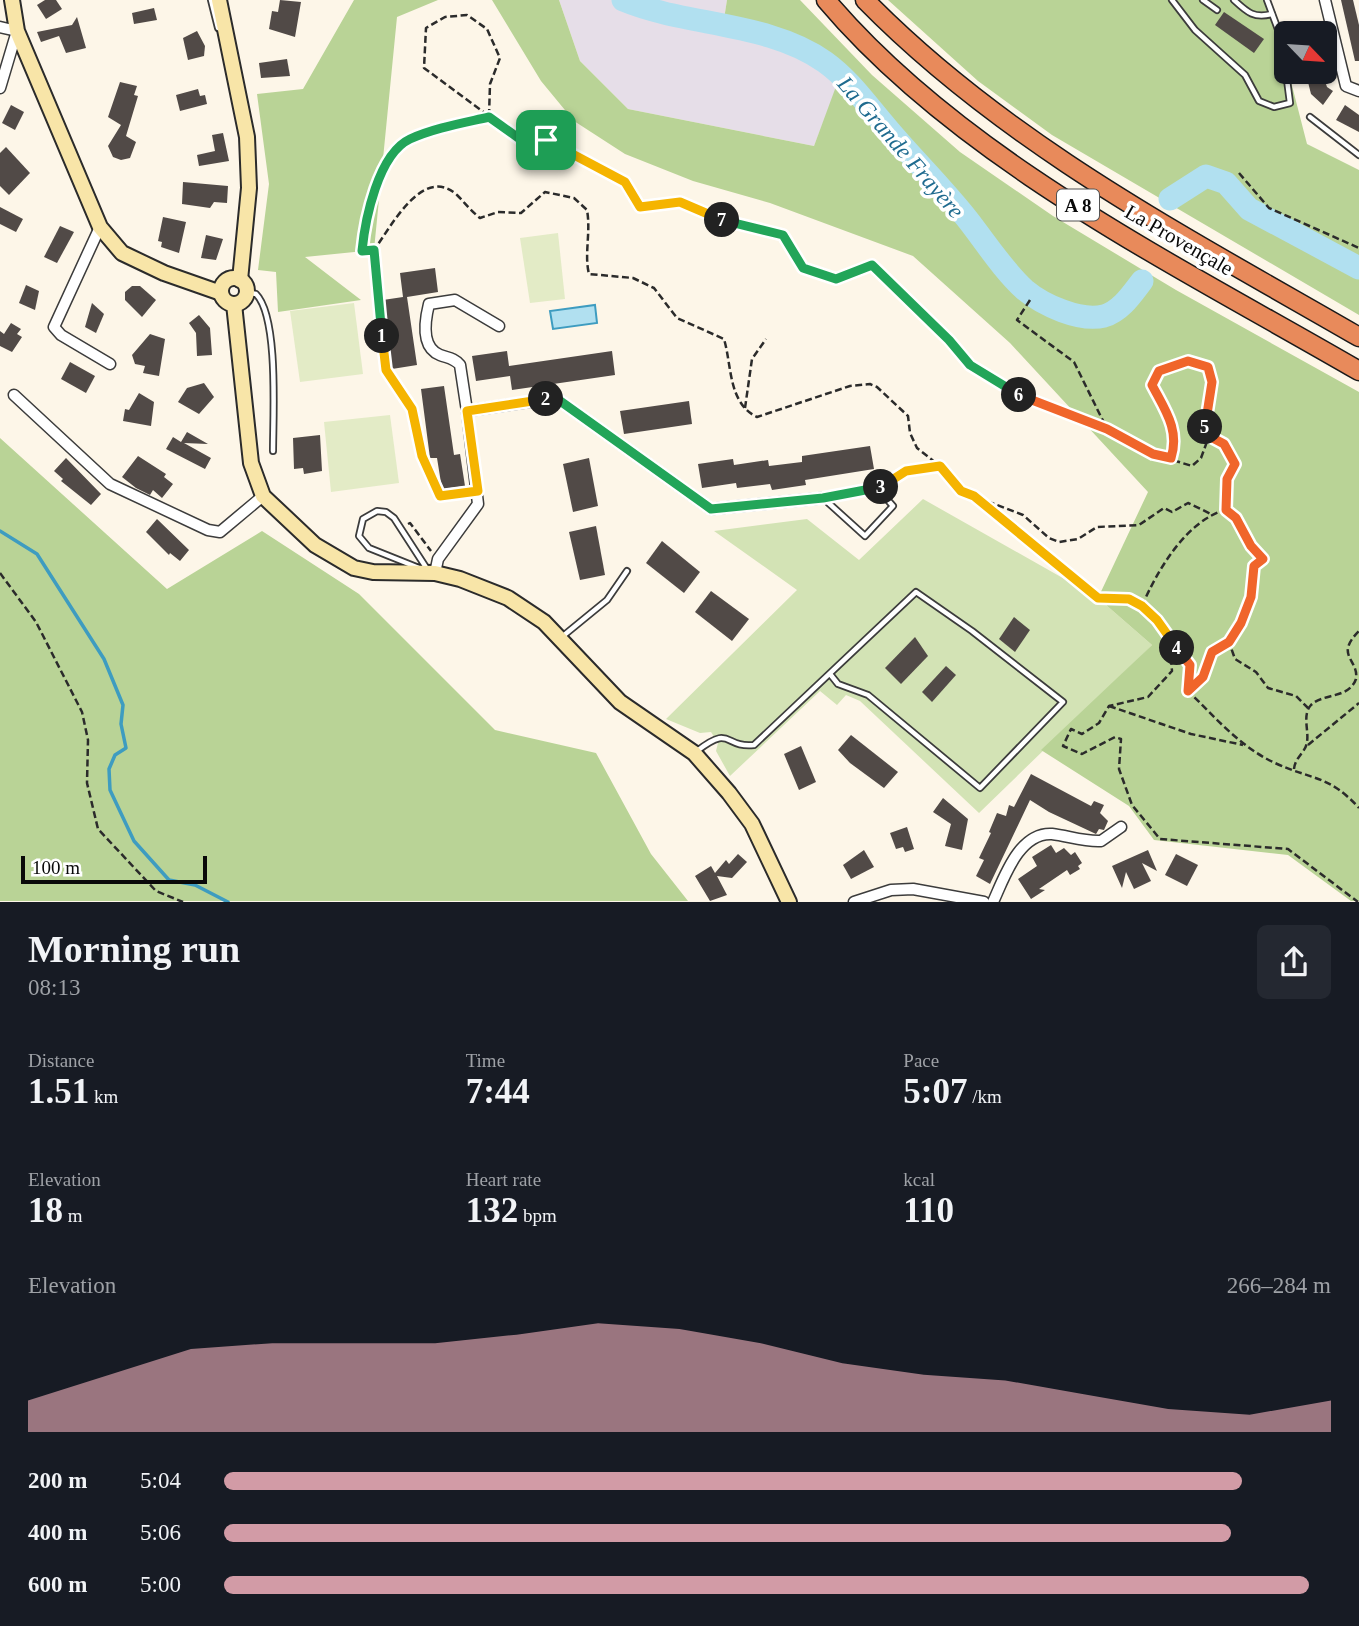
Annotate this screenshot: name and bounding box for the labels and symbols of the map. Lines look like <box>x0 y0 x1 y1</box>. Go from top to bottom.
north arrow <box>1274 21 1337 84</box>
water label: La Grande Frayère <box>832 71 969 223</box>
pin <box>516 110 576 170</box>
road number: A 8 <box>1057 190 1099 220</box>
street label: La Provençale <box>1121 199 1237 281</box>
pin: 7 <box>704 202 740 238</box>
pin: 1 <box>364 318 400 354</box>
pin: 6 <box>1002 378 1036 412</box>
pin: 2 <box>528 382 564 416</box>
pin: 5 <box>1188 410 1222 444</box>
pin: 3 <box>864 470 898 504</box>
pin: 4 <box>1160 630 1194 666</box>
scale bar <box>21 852 206 884</box>

